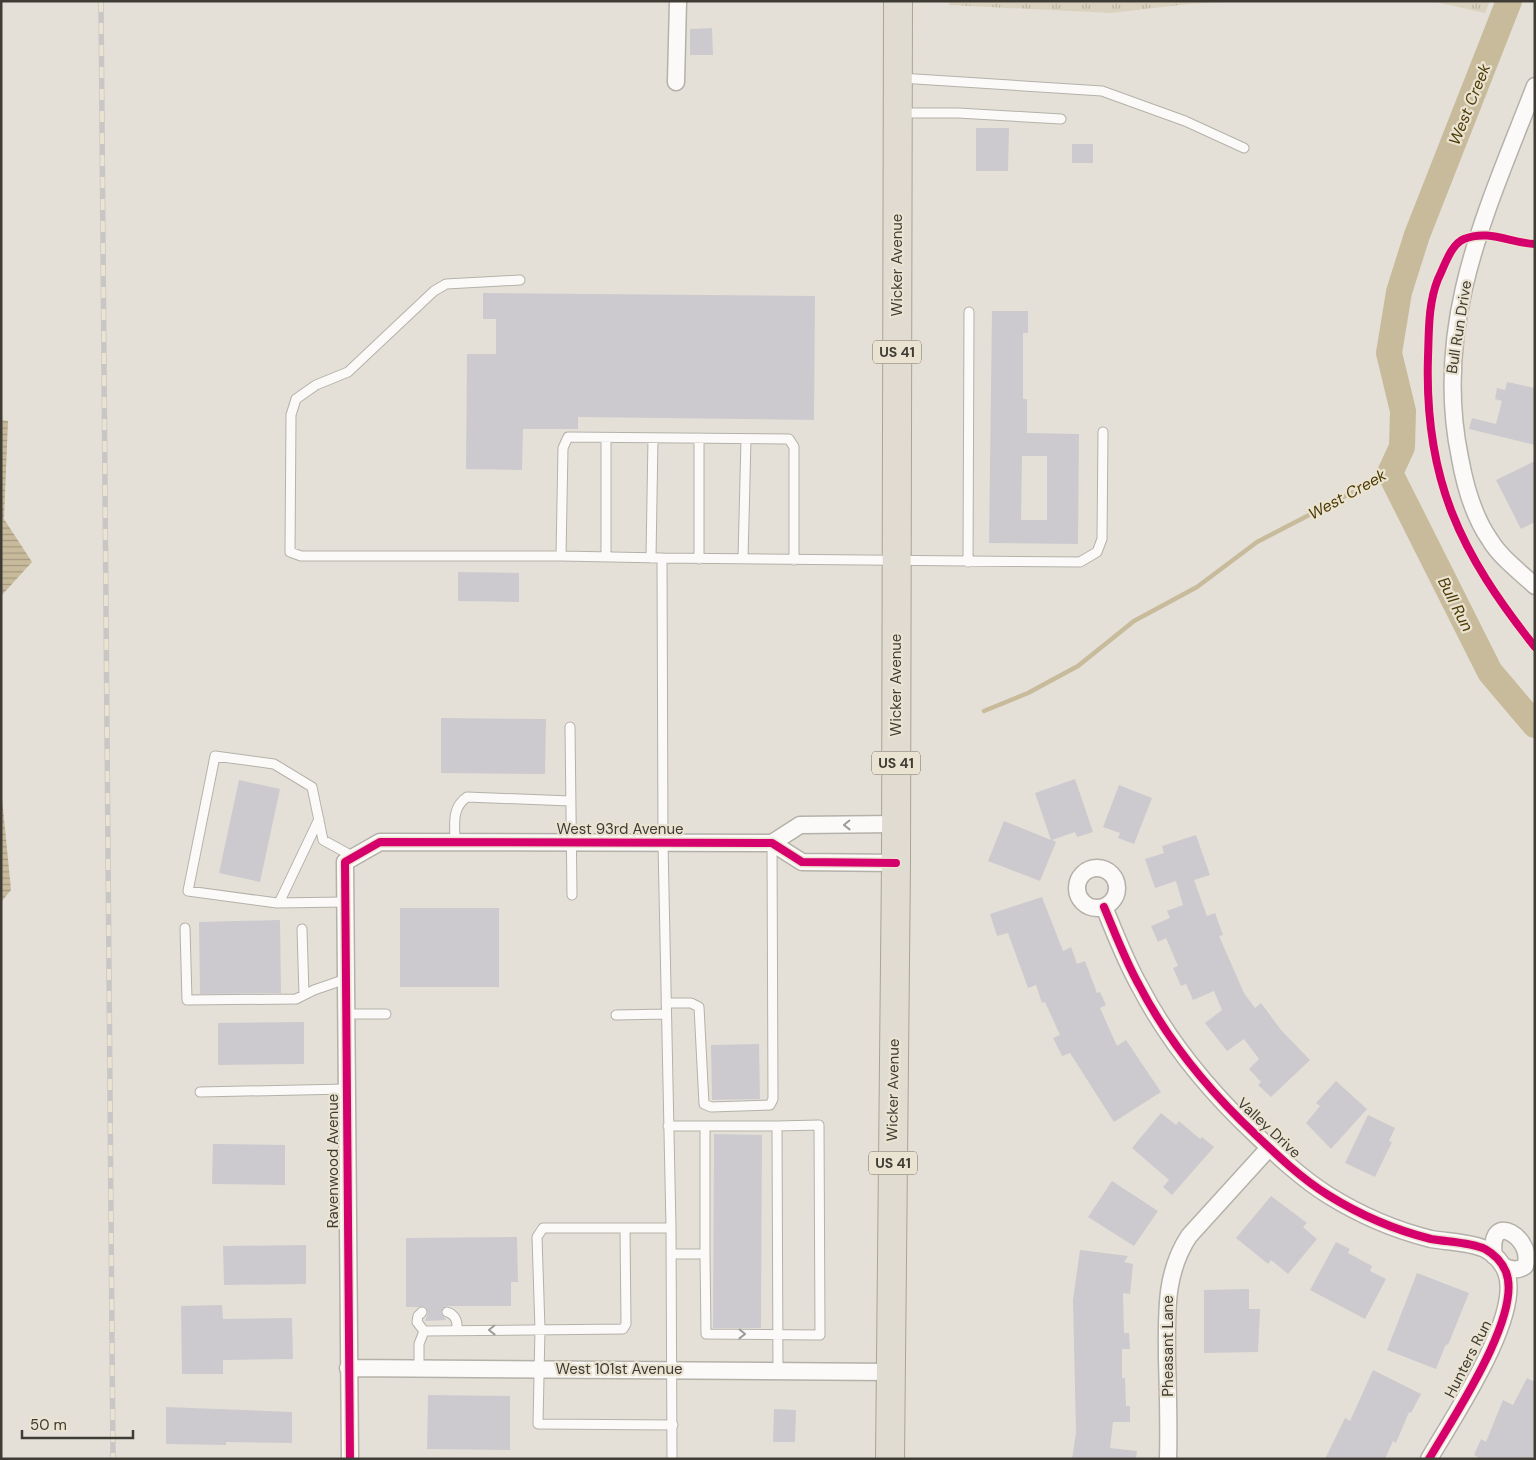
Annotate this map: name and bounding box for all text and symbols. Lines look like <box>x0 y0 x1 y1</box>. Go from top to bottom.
water label: West Creek <box>1444 60 1496 148</box>
street label: Wicker Avenue <box>887 214 907 316</box>
street label: Bull Run Drive <box>1442 279 1476 375</box>
road number: US 41 <box>873 341 921 364</box>
water label: West Creek <box>1305 464 1391 524</box>
water label: Bull Run <box>1433 573 1478 635</box>
street label: Wicker Avenue <box>886 634 906 736</box>
road number: US 41 <box>872 751 920 774</box>
street label: West 93rd Avenue <box>556 819 684 839</box>
one-way arrow <box>843 819 851 830</box>
street label: Wicker Avenue <box>882 1038 904 1142</box>
street label: Valley Drive <box>1233 1093 1305 1163</box>
street label: Ravenwood Avenue <box>323 1094 343 1228</box>
road number: US 41 <box>869 1152 917 1174</box>
street label: Pheasant Lane <box>1158 1295 1178 1397</box>
street label: Hunters Run <box>1440 1317 1496 1401</box>
one-way arrow <box>487 1325 495 1335</box>
one-way arrow <box>738 1329 746 1339</box>
street label: West 101st Avenue <box>555 1359 683 1379</box>
scale bar <box>22 1408 134 1440</box>
text: 50 m <box>30 1415 67 1435</box>

